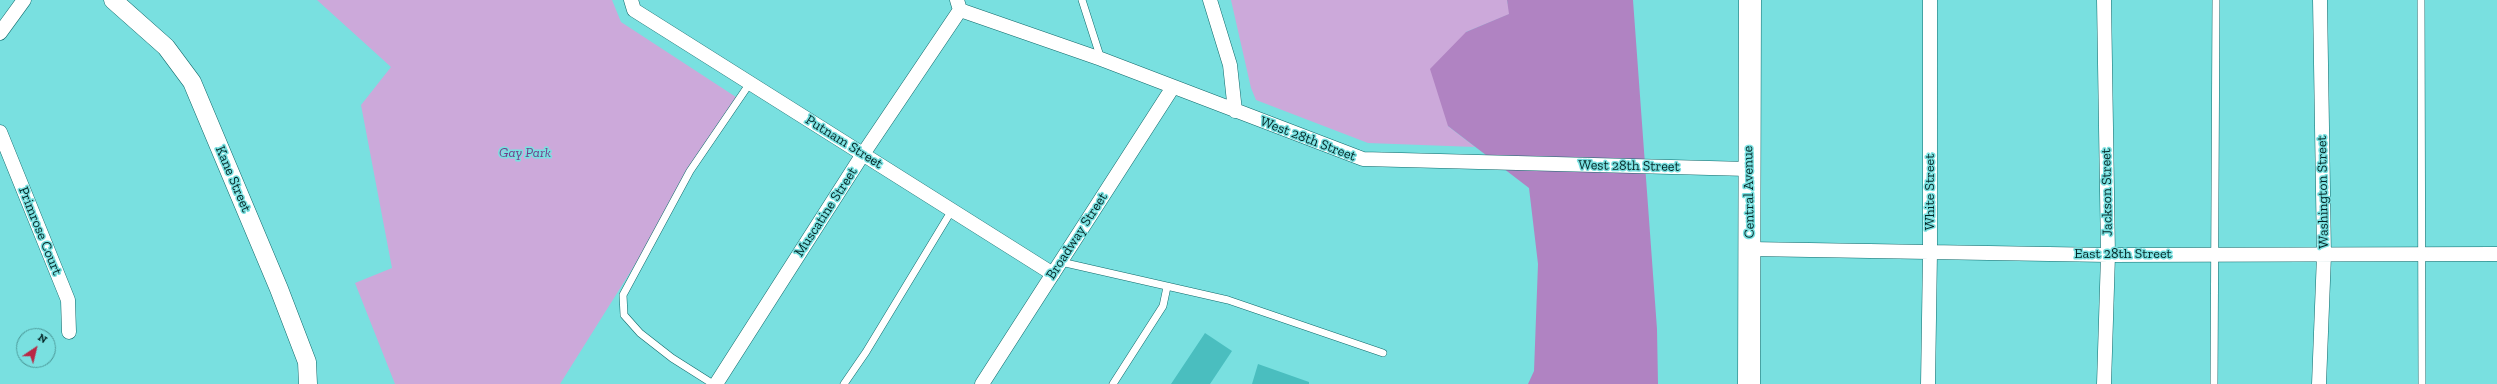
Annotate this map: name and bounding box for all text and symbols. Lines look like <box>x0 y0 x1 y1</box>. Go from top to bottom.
street label: Putnam Street <box>802 112 886 172</box>
street label: West 28th Street <box>1258 113 1358 165</box>
street label: Washington Street <box>2314 135 2332 249</box>
street label: Kane Street <box>212 143 254 215</box>
park label: Gay Park <box>499 145 551 161</box>
street label: Central Avenue <box>1740 145 1758 239</box>
street label: Jackson Street <box>2098 148 2116 236</box>
street label: White Street <box>1922 154 1938 230</box>
street label: West 28th Street <box>1578 157 1680 175</box>
street label: Muscatine Street <box>791 164 861 260</box>
street label: Primrose Court <box>15 184 65 278</box>
street label: Broadway Street <box>1043 189 1111 283</box>
street label: East 28th Street <box>2074 246 2172 262</box>
north arrow <box>16 328 56 368</box>
text: N <box>35 331 50 346</box>

